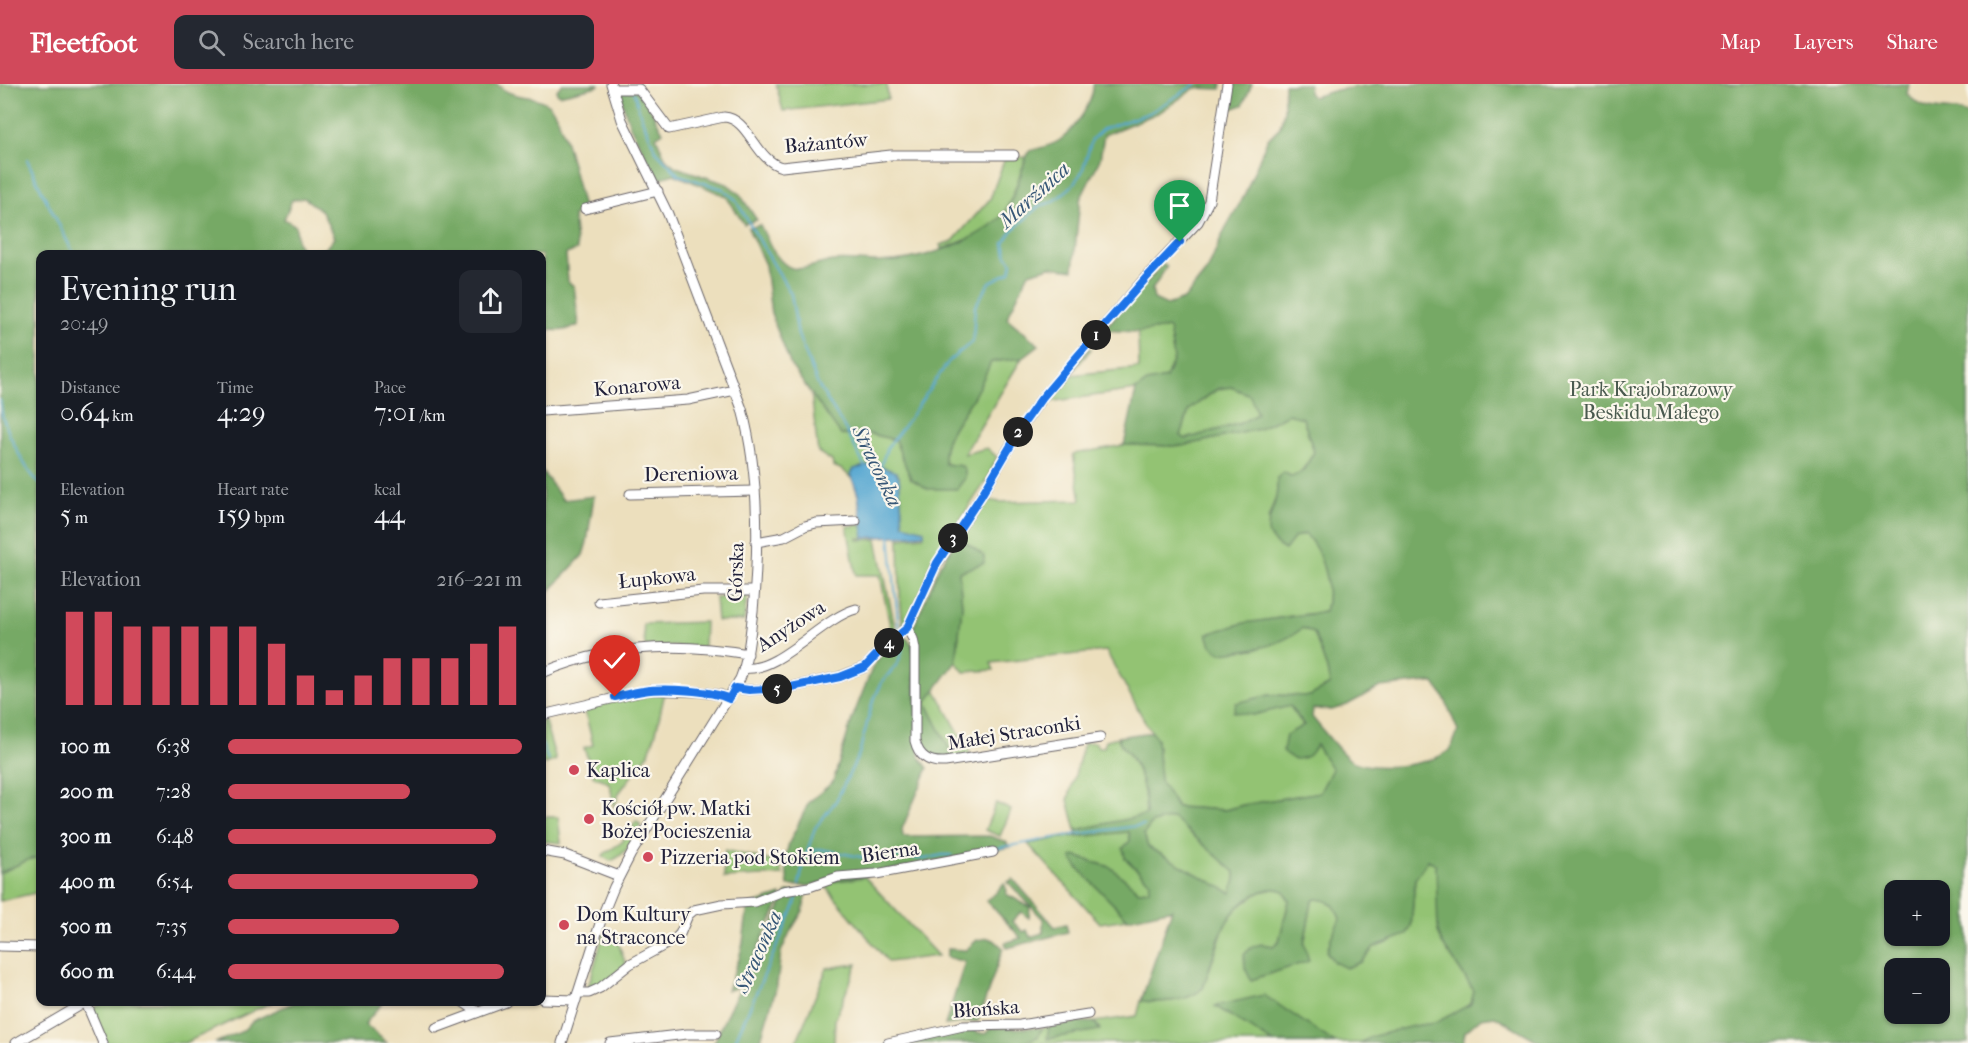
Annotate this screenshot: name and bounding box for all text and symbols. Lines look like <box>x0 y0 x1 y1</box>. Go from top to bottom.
search box <box>174 15 594 69</box>
text: Fleetfoot <box>30 26 138 59</box>
icon: search <box>195 26 228 59</box>
text: Search here <box>243 29 354 55</box>
text: Map <box>1720 30 1761 54</box>
text: Layers <box>1794 30 1853 54</box>
text: Share <box>1886 30 1938 54</box>
street label: Bażantów <box>783 128 870 158</box>
water label: Marźnica <box>992 157 1074 234</box>
pin <box>1154 180 1205 242</box>
icon: arrive <box>1163 189 1196 222</box>
text: Evening run <box>60 270 237 309</box>
button: share <box>459 270 522 333</box>
text: 20:49 <box>60 312 108 335</box>
pin: 1 <box>1081 320 1111 350</box>
text: 1 <box>1093 325 1099 344</box>
street label: Konarowa <box>593 371 682 401</box>
text: Distance <box>60 378 120 397</box>
text: Time <box>217 378 253 397</box>
text: Pace <box>374 378 406 397</box>
park label: Park Krajobrazowy Beskidu Małego <box>1569 378 1734 424</box>
text: 0.64 <box>60 397 109 428</box>
text: 4:29 <box>217 397 266 428</box>
text: 7:01 <box>374 397 416 428</box>
text: km <box>109 406 134 425</box>
text: /km <box>416 406 445 425</box>
pin: 2 <box>1003 417 1033 447</box>
water label: Straconka <box>847 421 907 511</box>
text: 2 <box>1014 422 1022 441</box>
street label: Dereniowa <box>644 462 739 486</box>
text: Elevation <box>60 480 125 499</box>
text: Heart rate <box>217 480 289 499</box>
text: kcal <box>374 480 401 499</box>
text: 5 <box>60 499 71 530</box>
text: 159 <box>217 499 251 530</box>
text: 44 <box>374 499 405 530</box>
text: m <box>71 508 88 527</box>
text: bpm <box>251 508 285 527</box>
pin: 3 <box>938 523 968 553</box>
text: 3 <box>950 528 956 547</box>
street label: Górska <box>723 541 749 602</box>
street label: Łupkowa <box>617 562 698 593</box>
text: Elevation <box>60 568 141 591</box>
text: 216–221 m <box>436 568 522 591</box>
street label: Anyżowa <box>752 595 830 657</box>
pin: 4 <box>874 628 904 658</box>
text: 4 <box>884 633 894 652</box>
pin <box>589 635 640 697</box>
icon: check <box>598 644 631 677</box>
pin: 5 <box>762 674 792 704</box>
text: 5 <box>774 679 780 698</box>
street label: Małej Straconki <box>946 711 1082 755</box>
text: 100 m <box>60 735 110 758</box>
text: 6:38 <box>156 735 190 758</box>
place label: Kaplica <box>586 759 651 782</box>
marker: Kaplica <box>567 763 581 777</box>
text: 200 m <box>60 780 113 803</box>
text: 7:28 <box>156 780 191 803</box>
place label: Kościół pw. Matki Bożej Pocieszenia <box>601 797 752 843</box>
marker: Kościół pw. Matki Bożej Pocieszenia <box>582 812 596 826</box>
text: 300 m <box>60 825 111 848</box>
text: 6:48 <box>156 825 194 848</box>
street label: Bierna <box>860 836 921 867</box>
place label: Pizzeria pod Stokiem <box>660 846 840 869</box>
marker: Pizzeria pod Stokiem <box>641 850 655 864</box>
text: 400 m <box>60 870 115 893</box>
text: 6:54 <box>156 870 192 893</box>
map controls <box>1884 880 1950 1024</box>
button: + <box>1884 880 1950 946</box>
place label: Dom Kultury na Straconce <box>576 903 692 949</box>
water label: Straconka <box>729 907 787 998</box>
text: 500 m <box>60 915 112 938</box>
text: 7:35 <box>156 915 187 938</box>
marker: Dom Kultury na Straconce <box>557 918 571 932</box>
button: − <box>1884 958 1950 1024</box>
text: 600 m <box>60 960 114 983</box>
text: 6:44 <box>156 960 195 983</box>
street label: Błońska <box>952 995 1021 1023</box>

